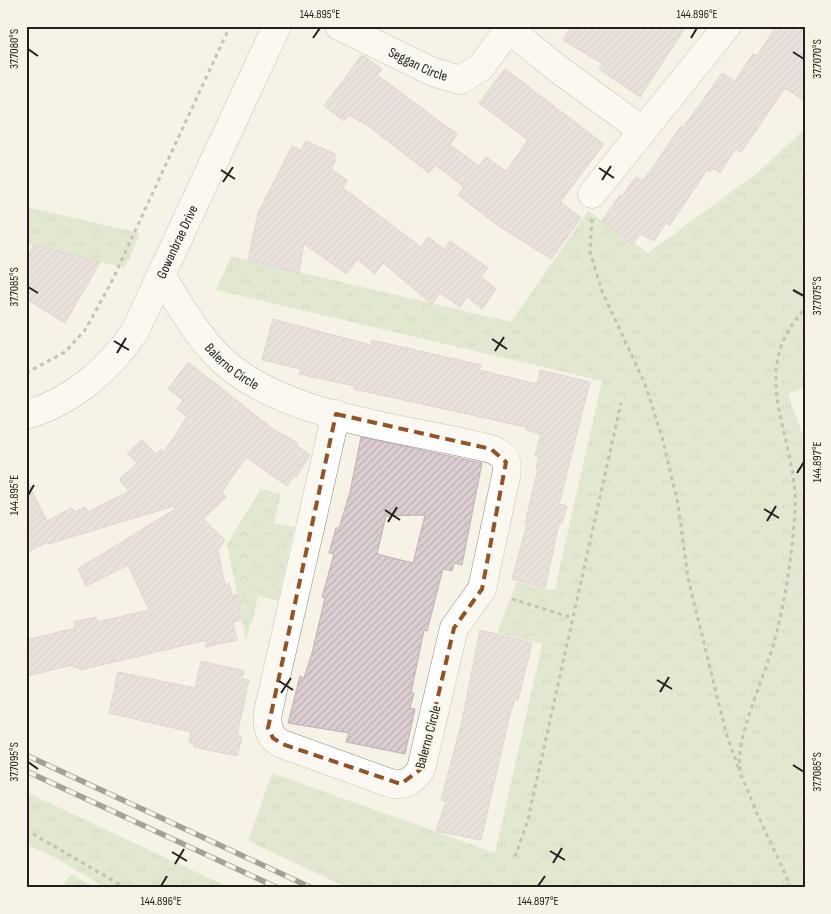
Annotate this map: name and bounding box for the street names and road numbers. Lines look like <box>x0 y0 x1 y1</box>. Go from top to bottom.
street label: Seggan Circle <box>386 43 450 84</box>
street label: Gowanbrae Drive <box>152 202 201 281</box>
street label: Balerno Circle <box>201 340 262 393</box>
street label: Balerno Circle <box>411 703 445 771</box>

